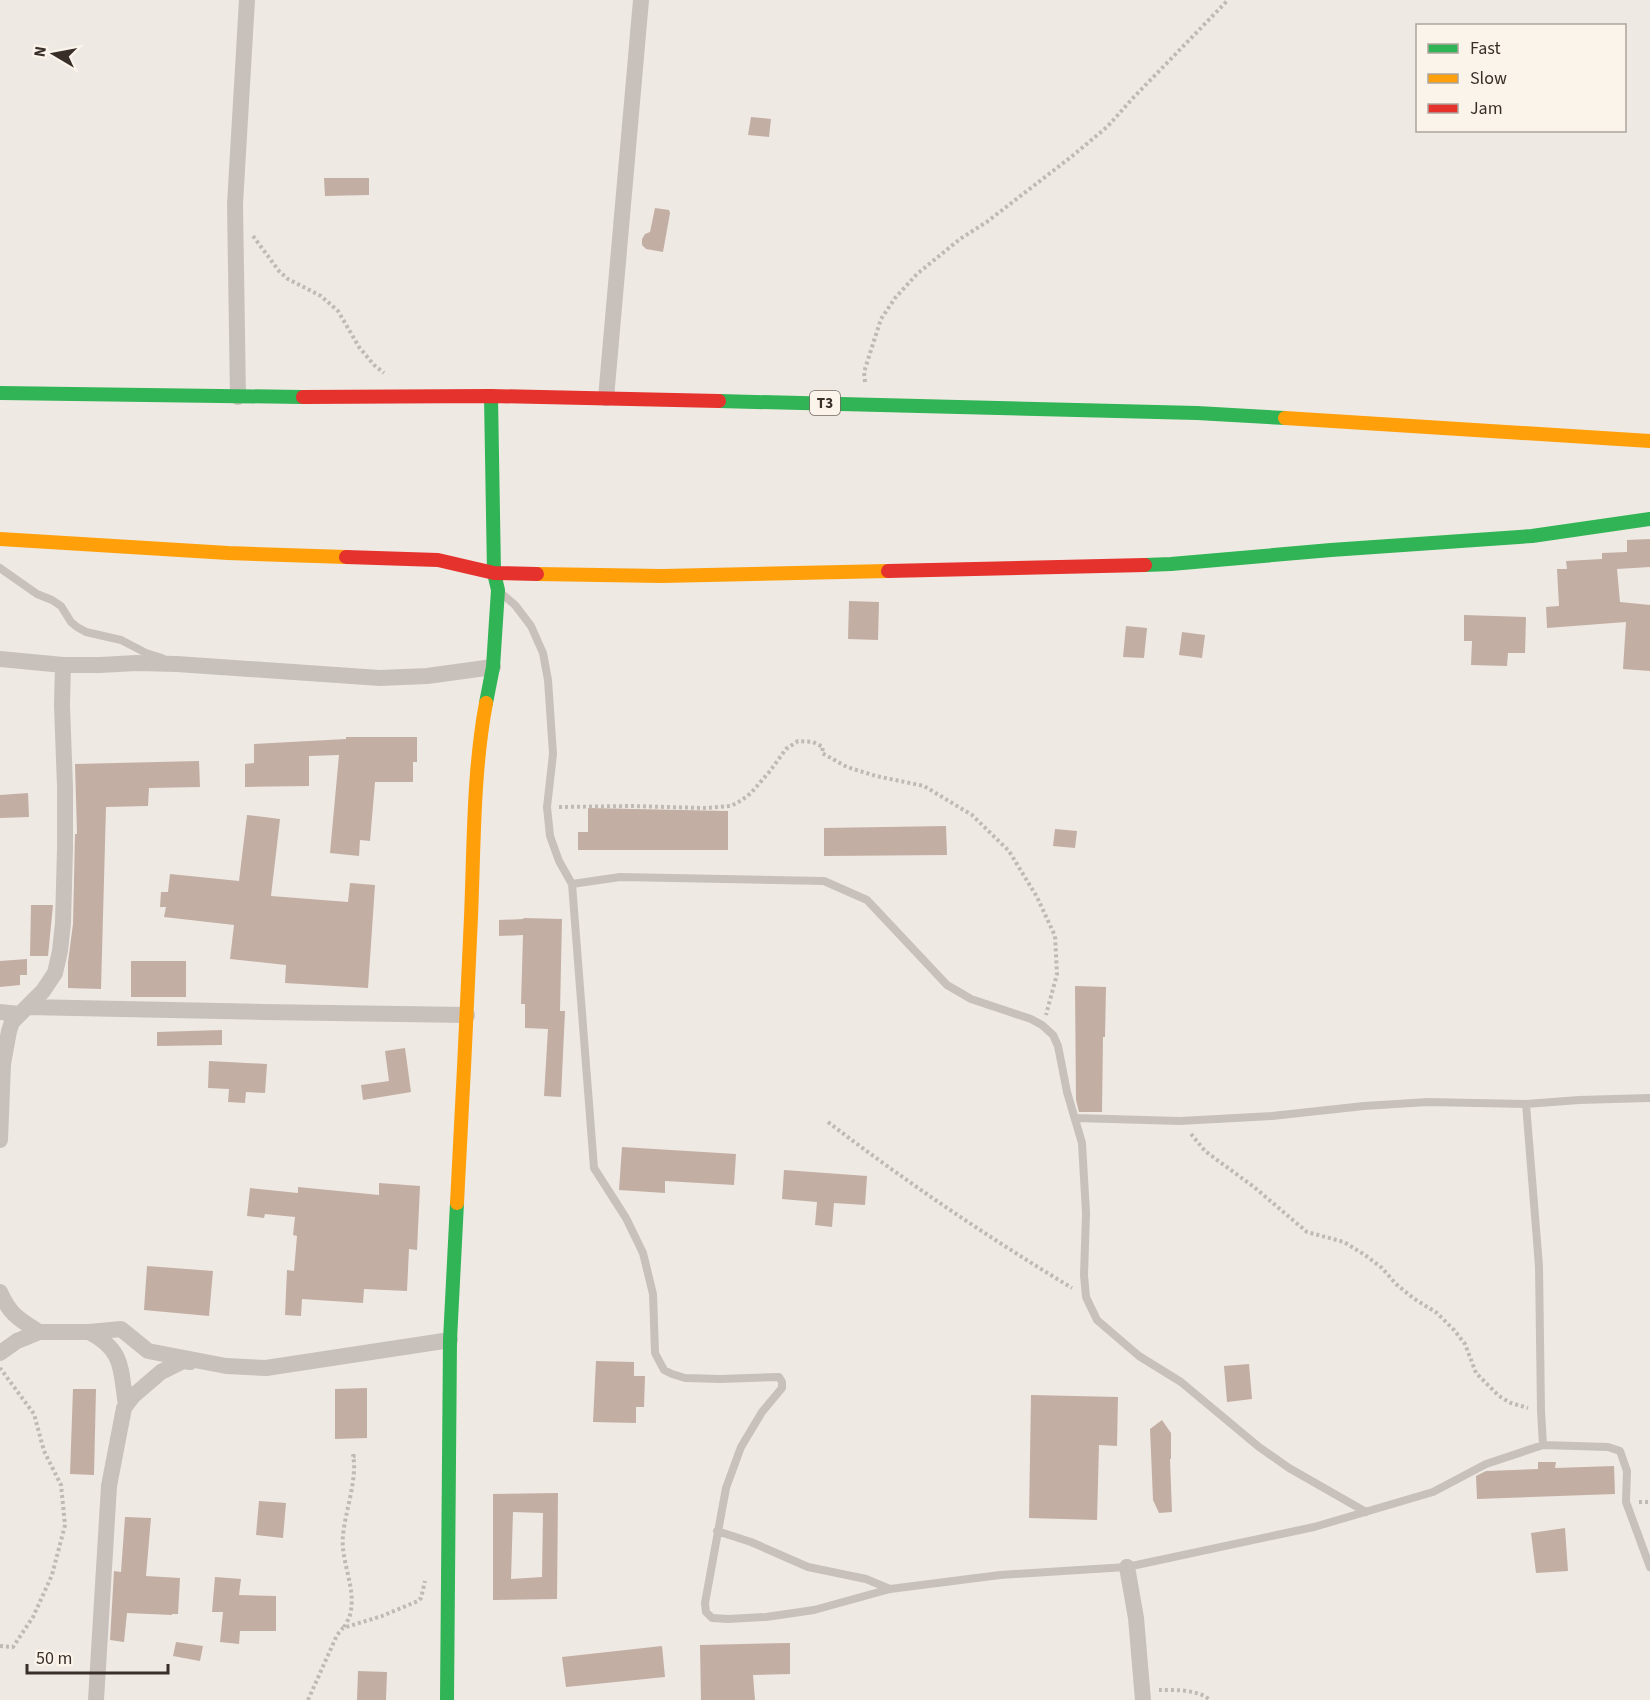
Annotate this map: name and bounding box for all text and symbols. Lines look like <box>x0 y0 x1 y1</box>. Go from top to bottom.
north arrow <box>24 24 84 84</box>
legend <box>1416 24 1626 132</box>
text: Fast <box>1470 36 1501 61</box>
text: N <box>28 44 52 59</box>
text: Slow <box>1470 66 1507 91</box>
text: Jam <box>1470 96 1503 121</box>
road number: T3 <box>810 391 840 415</box>
scale bar <box>27 1637 168 1675</box>
text: 50 m <box>36 1646 72 1671</box>

